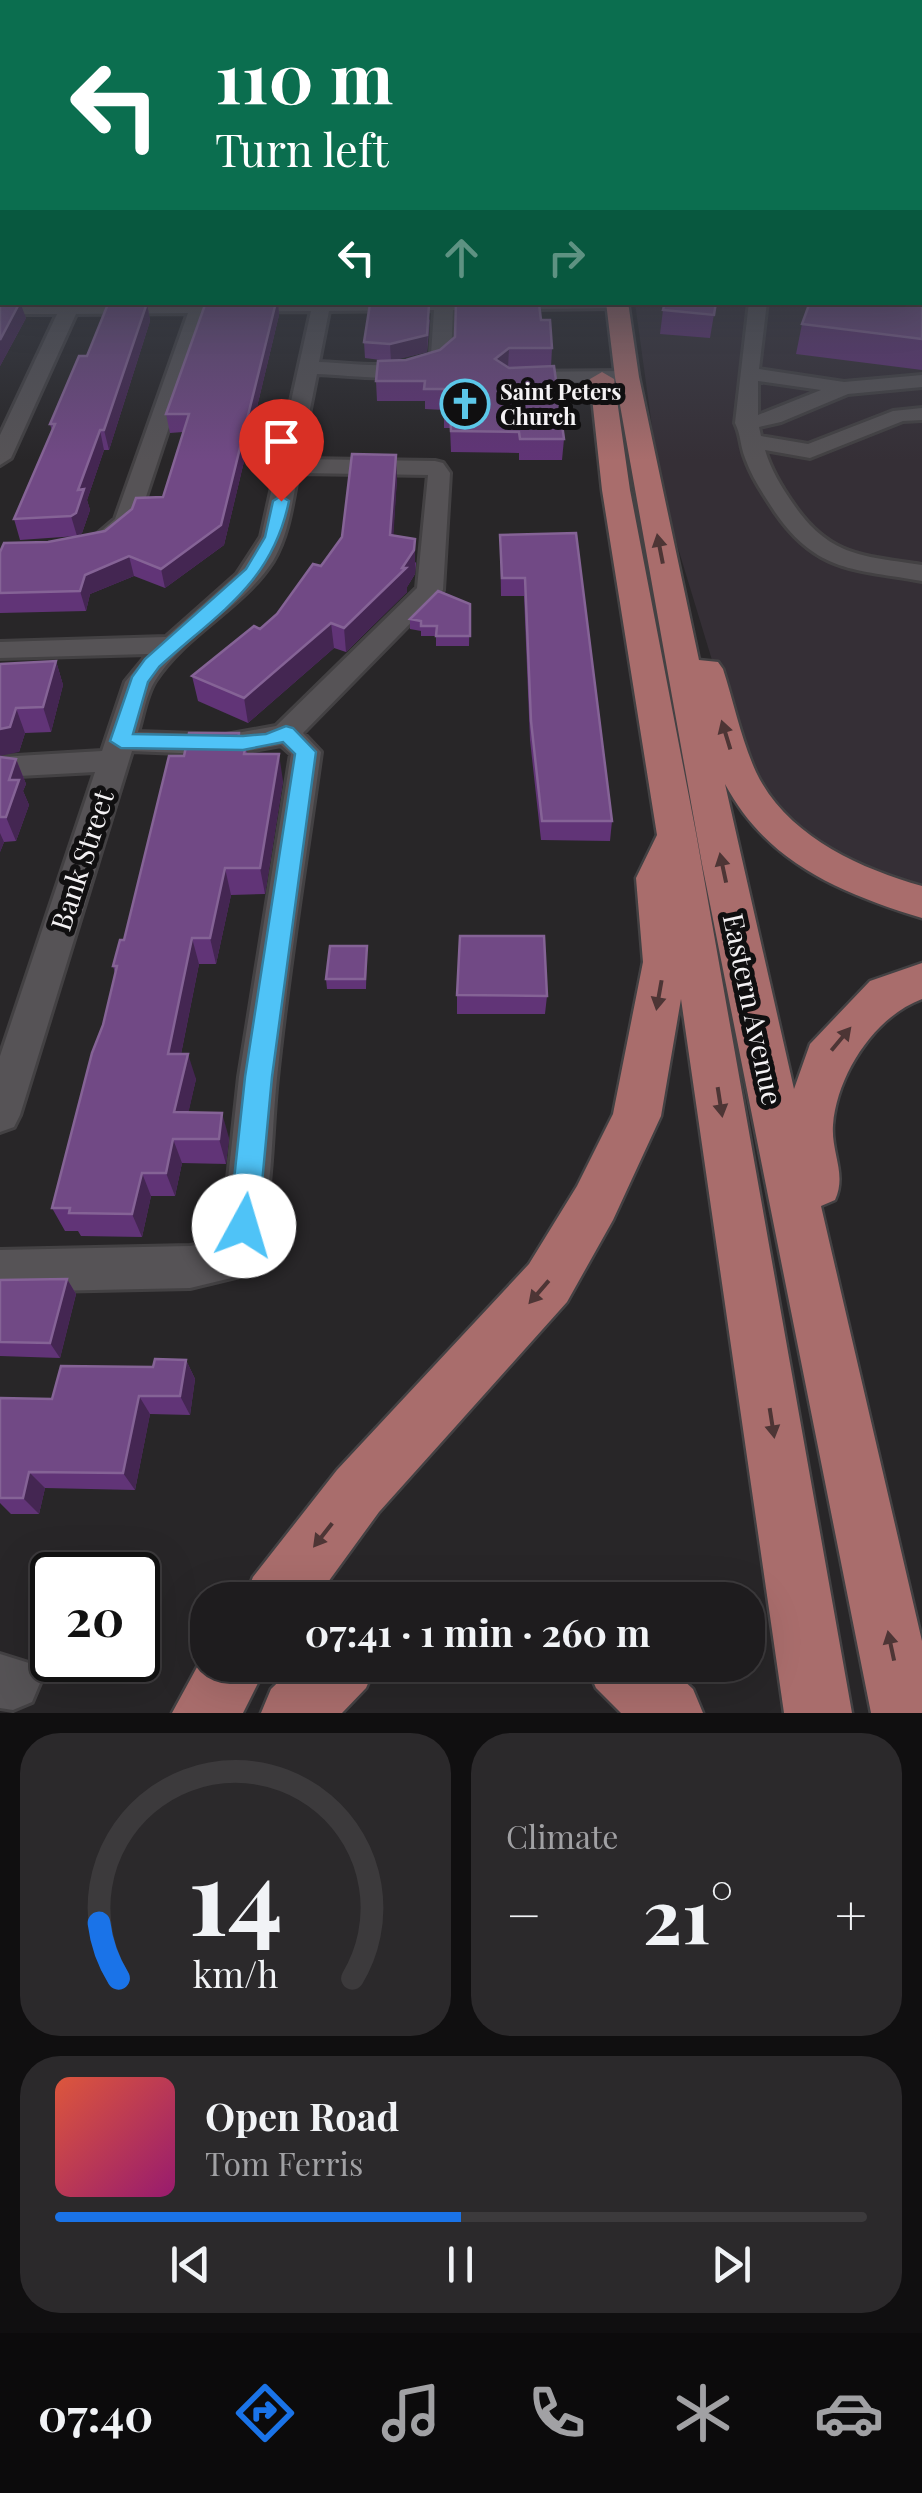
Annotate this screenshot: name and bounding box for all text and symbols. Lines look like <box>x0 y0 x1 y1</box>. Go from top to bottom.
text: 110 m <box>215 28 393 122</box>
icon: left <box>50 40 180 170</box>
text: Turn left <box>215 118 389 178</box>
icon: left <box>329 230 384 285</box>
icon: ahead <box>434 230 489 285</box>
icon: right <box>539 230 594 285</box>
place label: Saint Peters Church <box>500 376 621 431</box>
church icon: Saint Peters Church <box>439 378 491 430</box>
pin <box>239 399 324 502</box>
icon: arrive <box>254 414 309 469</box>
one-way arrow <box>651 533 667 564</box>
one-way arrow <box>718 719 733 749</box>
street label: Bank Street <box>41 784 121 935</box>
one-way arrow <box>715 852 731 883</box>
street label: Eastern Avenue <box>716 910 792 1108</box>
one-way arrow <box>651 980 666 1011</box>
one-way arrow <box>830 1027 851 1052</box>
one-way arrow <box>713 1087 728 1118</box>
position arrow <box>192 1174 296 1278</box>
one-way arrow <box>528 1279 550 1304</box>
one-way arrow <box>764 1408 780 1439</box>
one-way arrow <box>313 1522 334 1548</box>
speed limit sign: 20 <box>30 1552 160 1682</box>
text: 07:41 · 1 min · 260 m <box>305 1606 650 1657</box>
one-way arrow <box>883 1630 899 1661</box>
text: Climate <box>506 1814 618 1857</box>
text: 14 <box>188 1823 283 1962</box>
text: 21° <box>643 1863 734 1963</box>
text: − <box>506 1876 542 1950</box>
text: + <box>835 1876 867 1950</box>
text: km/h <box>193 1949 278 1997</box>
text: Open Road <box>205 2090 399 2141</box>
text: Tom Ferris <box>205 2141 363 2184</box>
icon: previous <box>163 2237 218 2292</box>
icon: pause <box>433 2237 488 2292</box>
icon: next <box>704 2237 759 2292</box>
icon: directions <box>230 2378 300 2448</box>
icon: music <box>376 2378 446 2448</box>
icon: phone <box>522 2378 592 2448</box>
icon: climate <box>668 2378 738 2448</box>
icon: car <box>814 2378 884 2448</box>
text: 07:40 <box>38 2383 153 2443</box>

